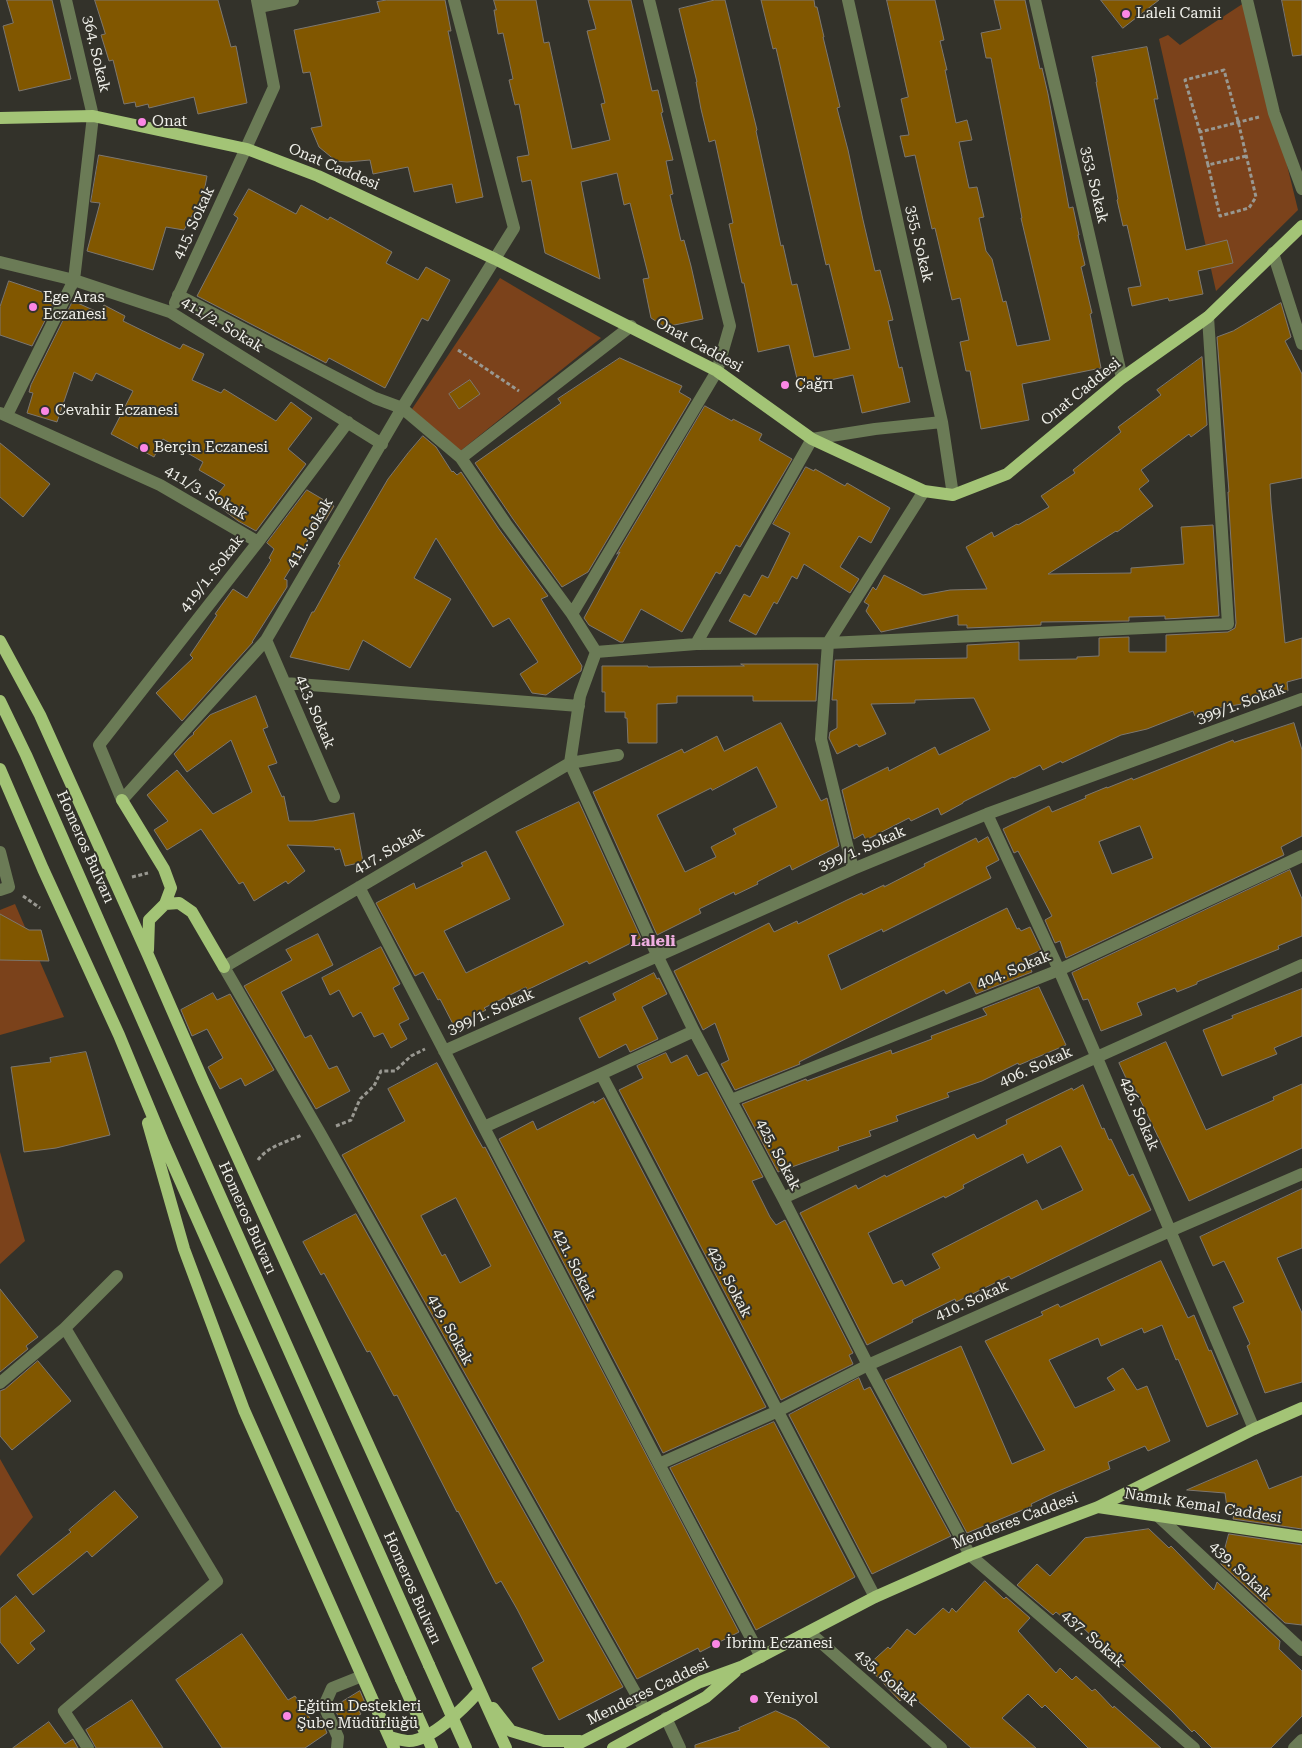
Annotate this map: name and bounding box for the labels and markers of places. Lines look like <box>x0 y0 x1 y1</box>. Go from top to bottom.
place label: Laleli Camii <box>1136 5 1222 23</box>
marker: Laleli Camii <box>1120 8 1132 20</box>
place label: Onat <box>152 113 187 131</box>
marker: Onat <box>136 116 148 128</box>
place label: Ege Aras Eczanesi <box>43 289 106 324</box>
marker: Ege Aras Eczanesi <box>27 301 39 313</box>
place label: Çağrı <box>795 376 833 394</box>
marker: Çağrı <box>779 379 791 391</box>
place label: Cevahir Eczanesi <box>55 402 178 420</box>
marker: Cevahir Eczanesi <box>39 405 51 417</box>
place label: Berçin Eczanesi <box>154 439 268 457</box>
marker: Berçin Eczanesi <box>138 442 150 454</box>
place label: İbrim Eczanesi <box>726 1635 833 1653</box>
marker: İbrim Eczanesi <box>710 1638 722 1650</box>
place label: Yeniyol <box>764 1690 818 1708</box>
marker: Yeniyol <box>748 1693 760 1705</box>
place label: Eğitim Destekleri Şube Müdürlüğü <box>297 1698 421 1733</box>
marker: Eğitim Destekleri Şube Müdürlüğü <box>281 1710 293 1722</box>

